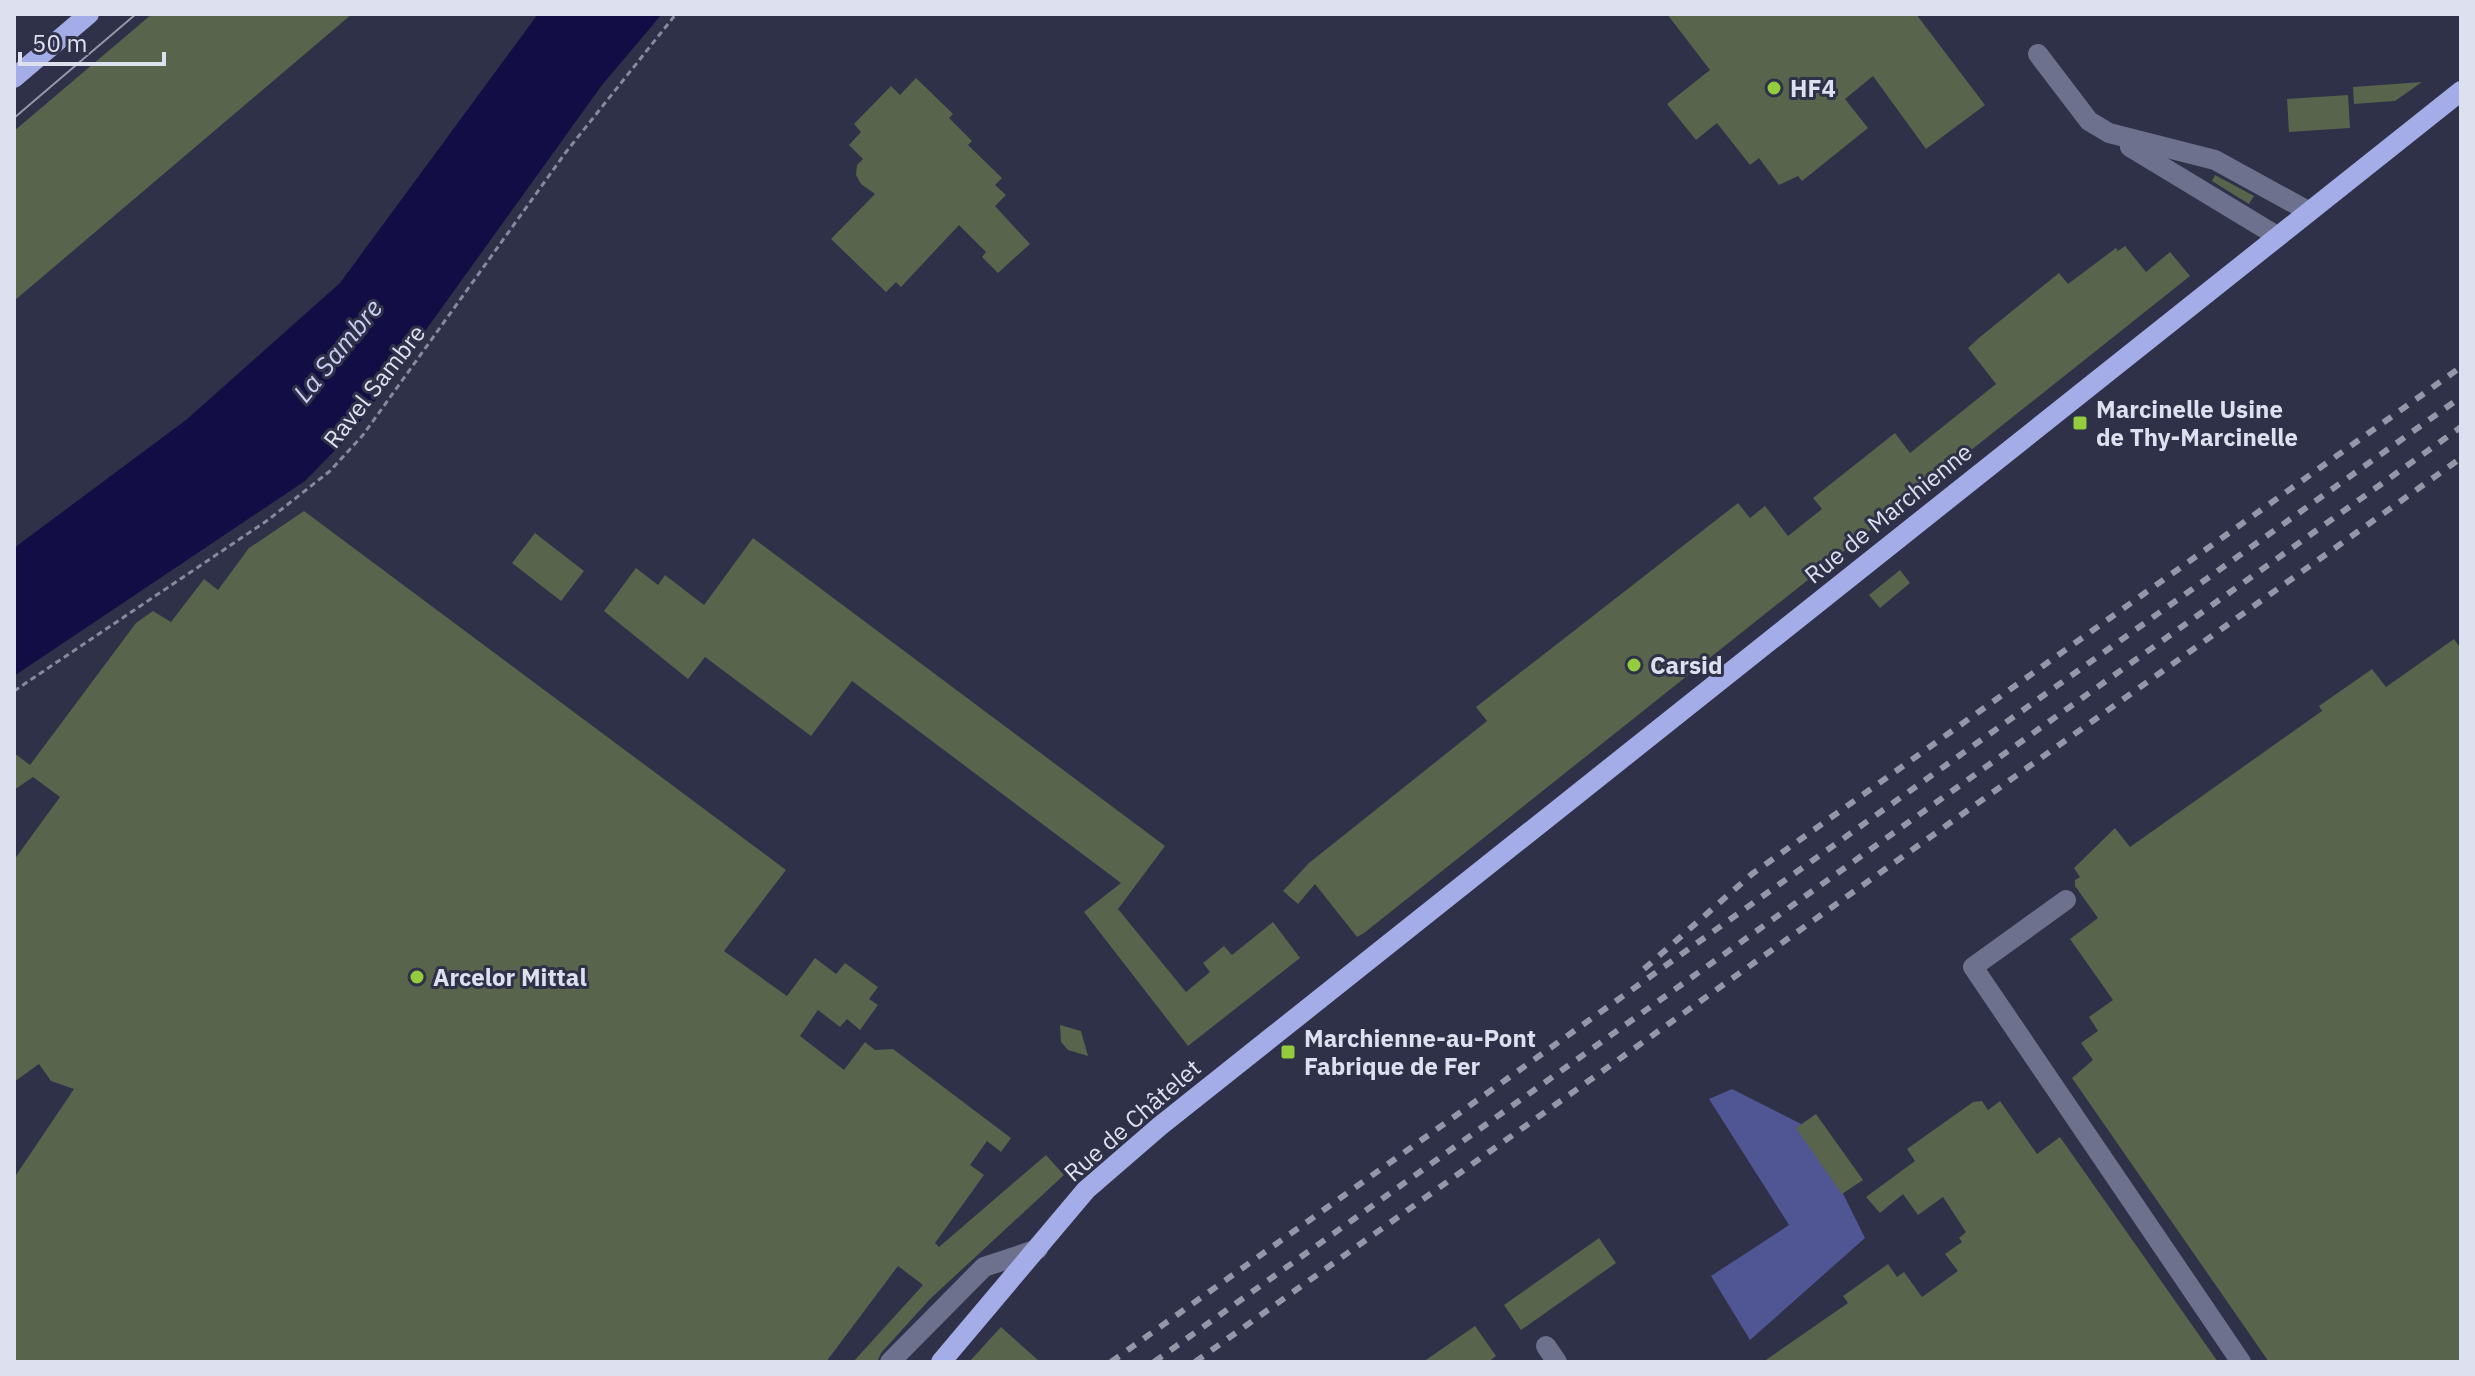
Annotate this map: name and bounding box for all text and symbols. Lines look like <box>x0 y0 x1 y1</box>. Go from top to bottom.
scale bar <box>20 16 164 66</box>
text: 50 m <box>32 27 87 59</box>
place label: HF4 <box>1790 72 1836 104</box>
marker: HF4 <box>1765 79 1783 97</box>
water label: La Sambre <box>285 291 389 409</box>
street label: Ravel Sambre <box>316 318 432 454</box>
place label: Marcinelle Usine de Thy-Marcinelle <box>2096 393 2298 453</box>
marker: Marcinelle Usine de Thy-Marcinelle <box>2071 414 2089 432</box>
street label: Rue de Marchienne <box>1798 435 1978 591</box>
place label: Carsid <box>1650 649 1723 681</box>
marker: Carsid <box>1625 656 1643 674</box>
place label: Arcelor Mittal <box>433 961 587 993</box>
marker: Arcelor Mittal <box>408 968 426 986</box>
place label: Marchienne-au-Pont Fabrique de Fer <box>1304 1022 1536 1082</box>
marker: Marchienne-au-Pont Fabrique de Fer <box>1279 1043 1297 1061</box>
street label: Rue de Châtelet <box>1057 1052 1207 1188</box>

